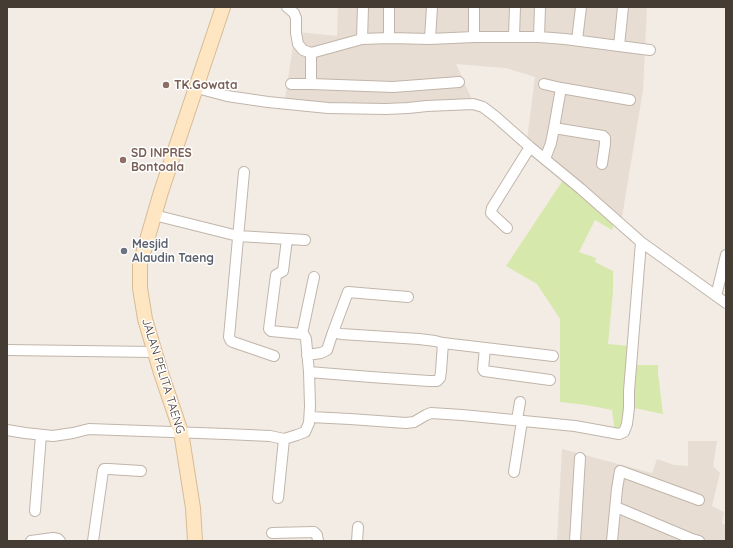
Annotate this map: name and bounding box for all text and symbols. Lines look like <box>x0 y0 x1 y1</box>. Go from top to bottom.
place label: TK.Gowata <box>174 78 237 92</box>
marker: TK.Gowata <box>161 80 171 90</box>
place label: SD INPRES Bontoala <box>131 146 192 174</box>
marker: SD INPRES Bontoala <box>118 155 128 165</box>
place label: Mesjid Alaudin Taeng <box>132 237 214 265</box>
marker: Mesjid Alaudin Taeng <box>119 246 129 256</box>
street label: JALAN PELITA TAENG <box>139 317 187 435</box>

